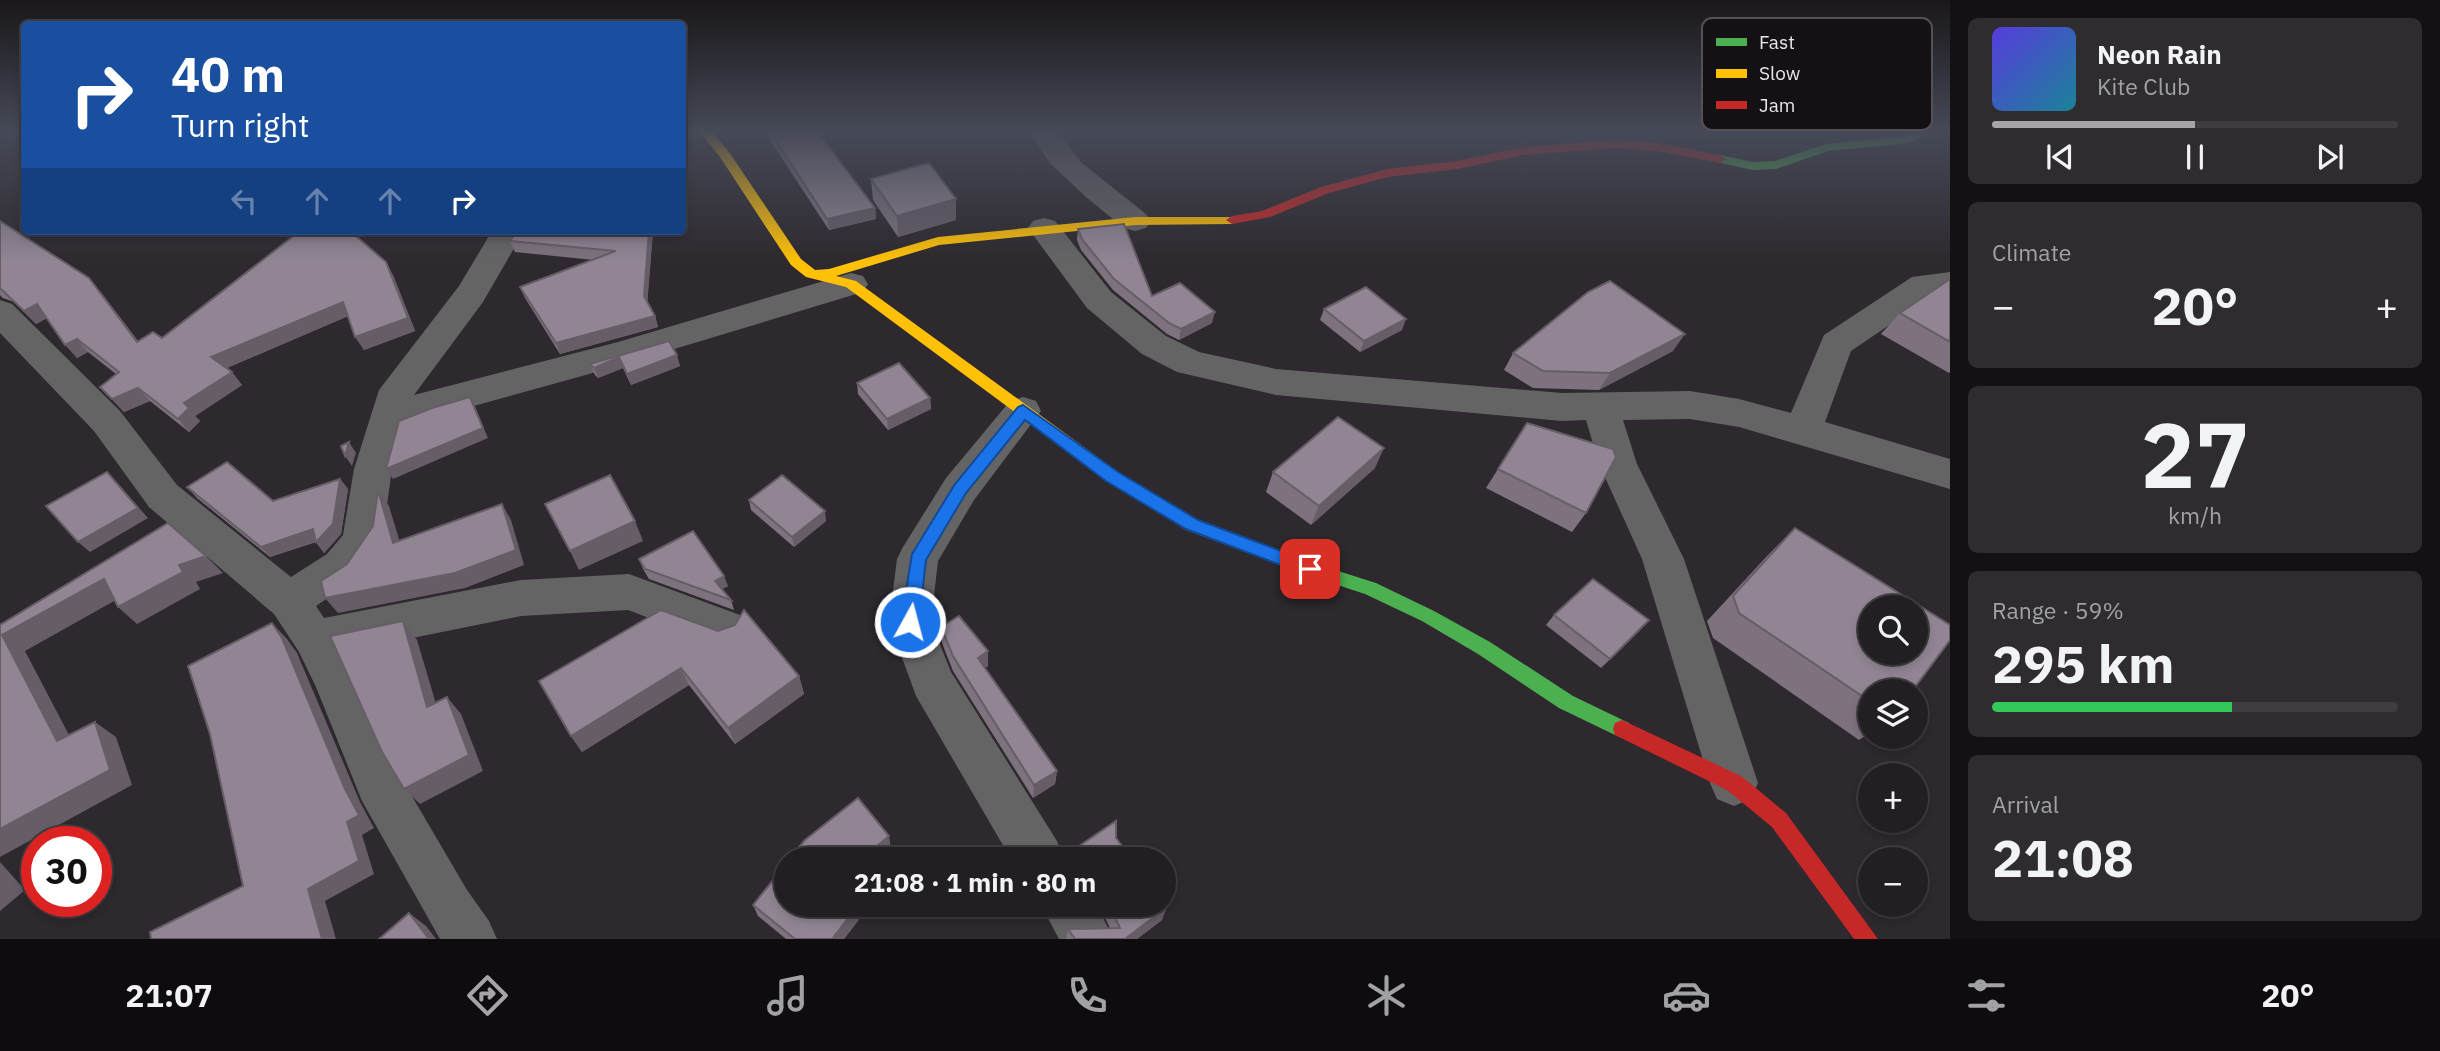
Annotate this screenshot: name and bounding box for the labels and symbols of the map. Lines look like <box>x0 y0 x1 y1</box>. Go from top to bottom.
legend <box>1702 18 1932 130</box>
text: Fast <box>1759 30 1795 54</box>
text: Slow <box>1759 61 1800 85</box>
text: Jam <box>1759 93 1795 117</box>
pin <box>1280 539 1340 599</box>
position arrow <box>873 585 947 659</box>
speed limit sign: 30 <box>21 826 112 917</box>

